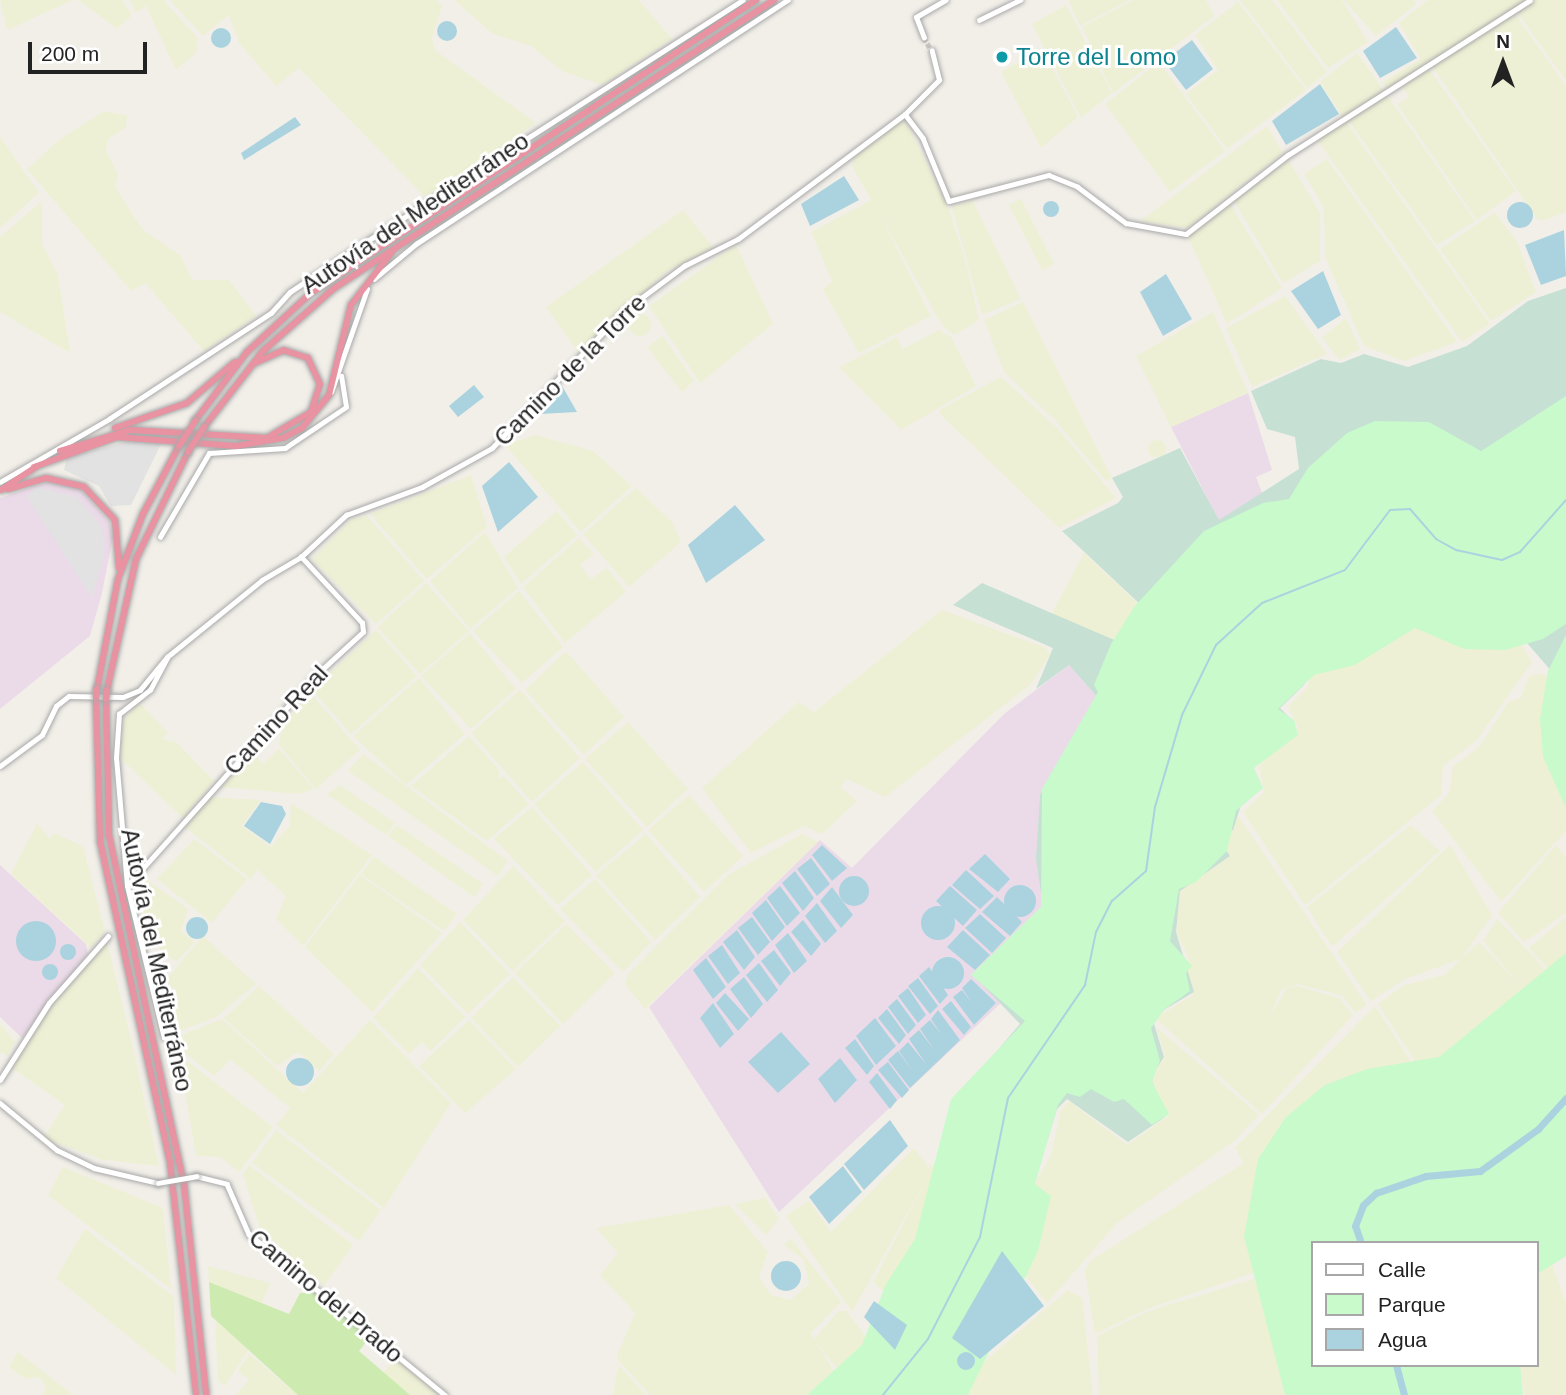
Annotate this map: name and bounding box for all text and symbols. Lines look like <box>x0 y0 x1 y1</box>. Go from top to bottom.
scale bar <box>32 28 150 72</box>
north arrow <box>1468 28 1538 98</box>
text: N <box>1496 31 1510 52</box>
text: 200 m <box>41 42 99 65</box>
place label: Torre del Lomo <box>1016 43 1176 71</box>
marker: Torre del Lomo <box>994 49 1010 65</box>
street label: Autovía del Mediterráneo <box>296 126 534 300</box>
street label: Camino de la Torre <box>488 288 652 452</box>
street label: Camino Real <box>218 659 334 781</box>
street label: Autovía del Mediterráneo <box>115 826 199 1094</box>
street label: Camino del Prado <box>243 1223 409 1369</box>
legend <box>1310 1241 1538 1367</box>
text: Calle <box>1378 1258 1426 1281</box>
text: Parque <box>1378 1293 1446 1316</box>
text: Agua <box>1378 1328 1427 1351</box>

